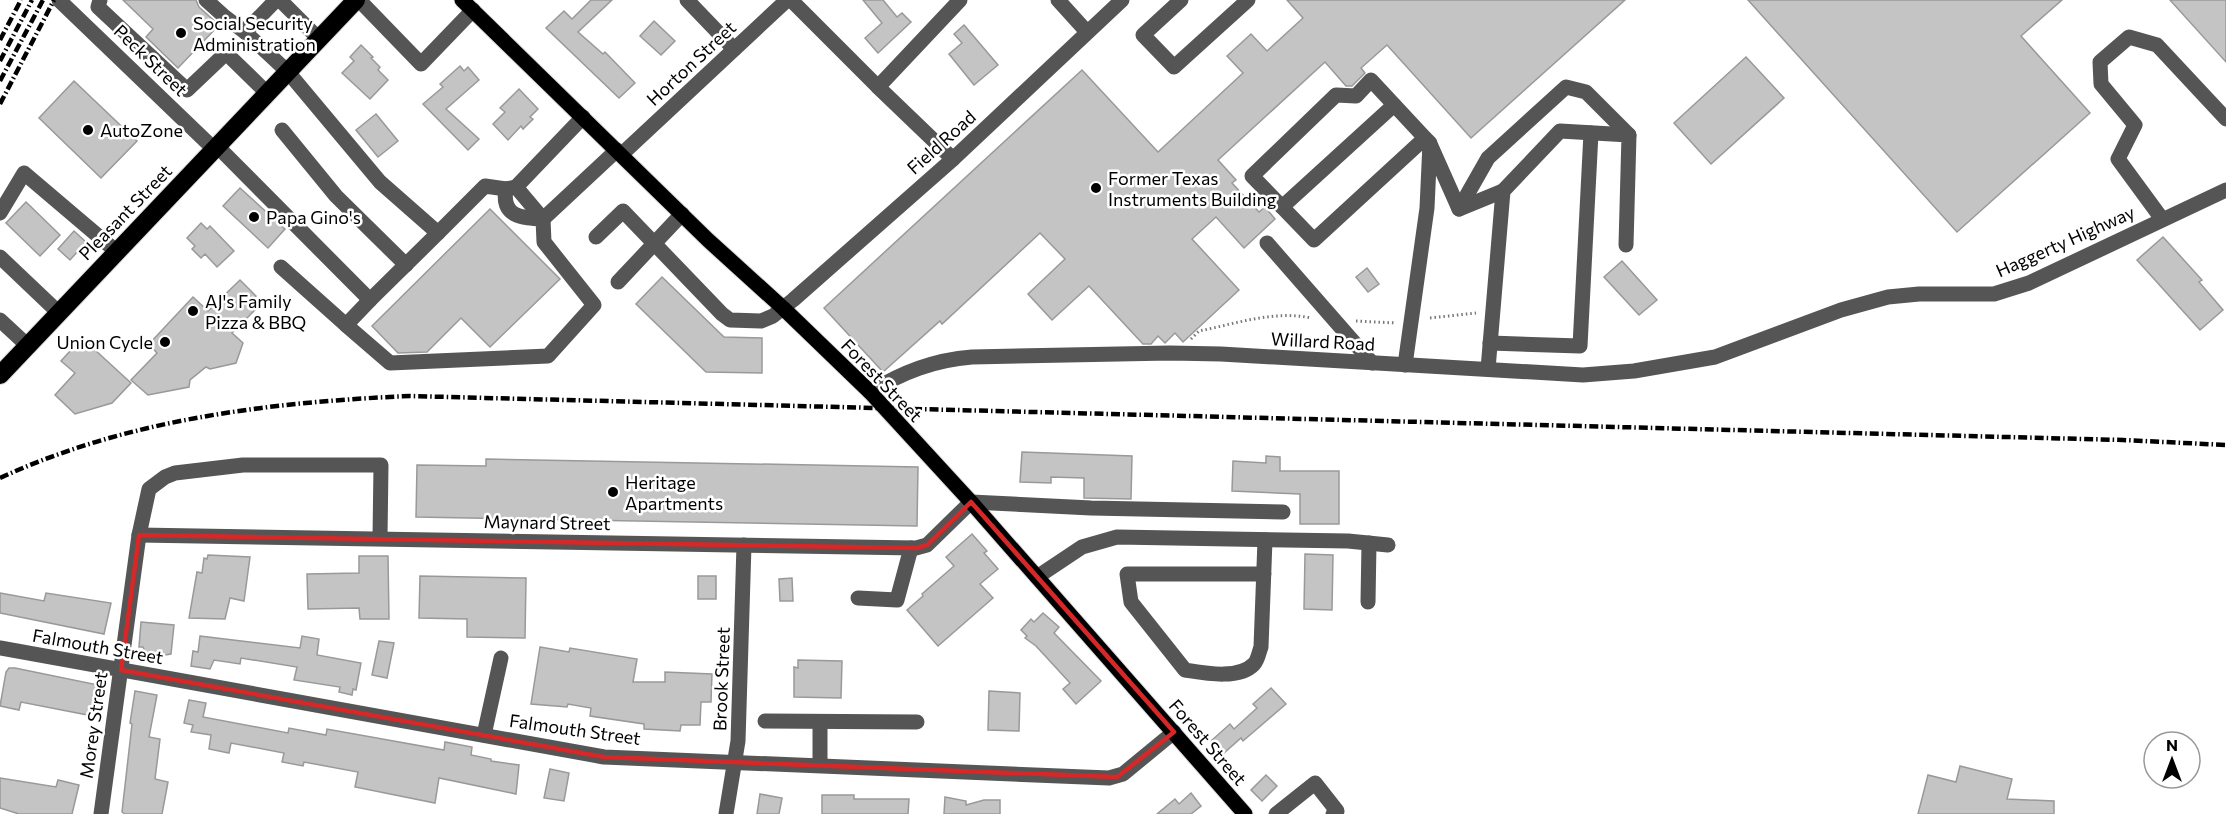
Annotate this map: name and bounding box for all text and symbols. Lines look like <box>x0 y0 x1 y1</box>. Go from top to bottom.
place label: Social Security Administration <box>193 12 316 55</box>
street label: Horton Street <box>642 16 740 110</box>
street label: Peck Street <box>110 20 192 100</box>
marker: Social Security Administration <box>174 26 188 40</box>
street label: Field Road <box>902 105 980 179</box>
place label: AutoZone <box>100 119 183 141</box>
marker: AutoZone <box>81 123 95 137</box>
street label: Pleasant Street <box>74 160 176 264</box>
place label: Former Texas Instruments Building <box>1108 167 1277 210</box>
marker: Former Texas Instruments Building <box>1089 181 1103 195</box>
street label: Haggerty Highway <box>1992 200 2138 282</box>
place label: Papa Gino's <box>266 206 361 228</box>
marker: Papa Gino's <box>247 210 261 224</box>
place label: AJ's Family Pizza & BBQ <box>205 290 306 333</box>
marker: AJ's Family Pizza & BBQ <box>186 304 200 318</box>
street label: Willard Road <box>1270 327 1376 355</box>
place label: Union Cycle <box>56 331 153 353</box>
street label: Forest Street <box>837 334 927 426</box>
marker: Union Cycle <box>158 335 172 349</box>
place label: Heritage Apartments <box>625 471 723 514</box>
marker: Heritage Apartments <box>606 485 620 499</box>
street label: Maynard Street <box>483 510 611 534</box>
street label: Falmouth Street <box>31 624 165 668</box>
street label: Brook Street <box>708 627 734 731</box>
street label: Morey Street <box>75 670 111 780</box>
street label: Forest Street <box>1165 694 1251 790</box>
street label: Falmouth Street <box>508 709 642 749</box>
north arrow <box>2142 730 2202 790</box>
text: N <box>2166 735 2178 754</box>

